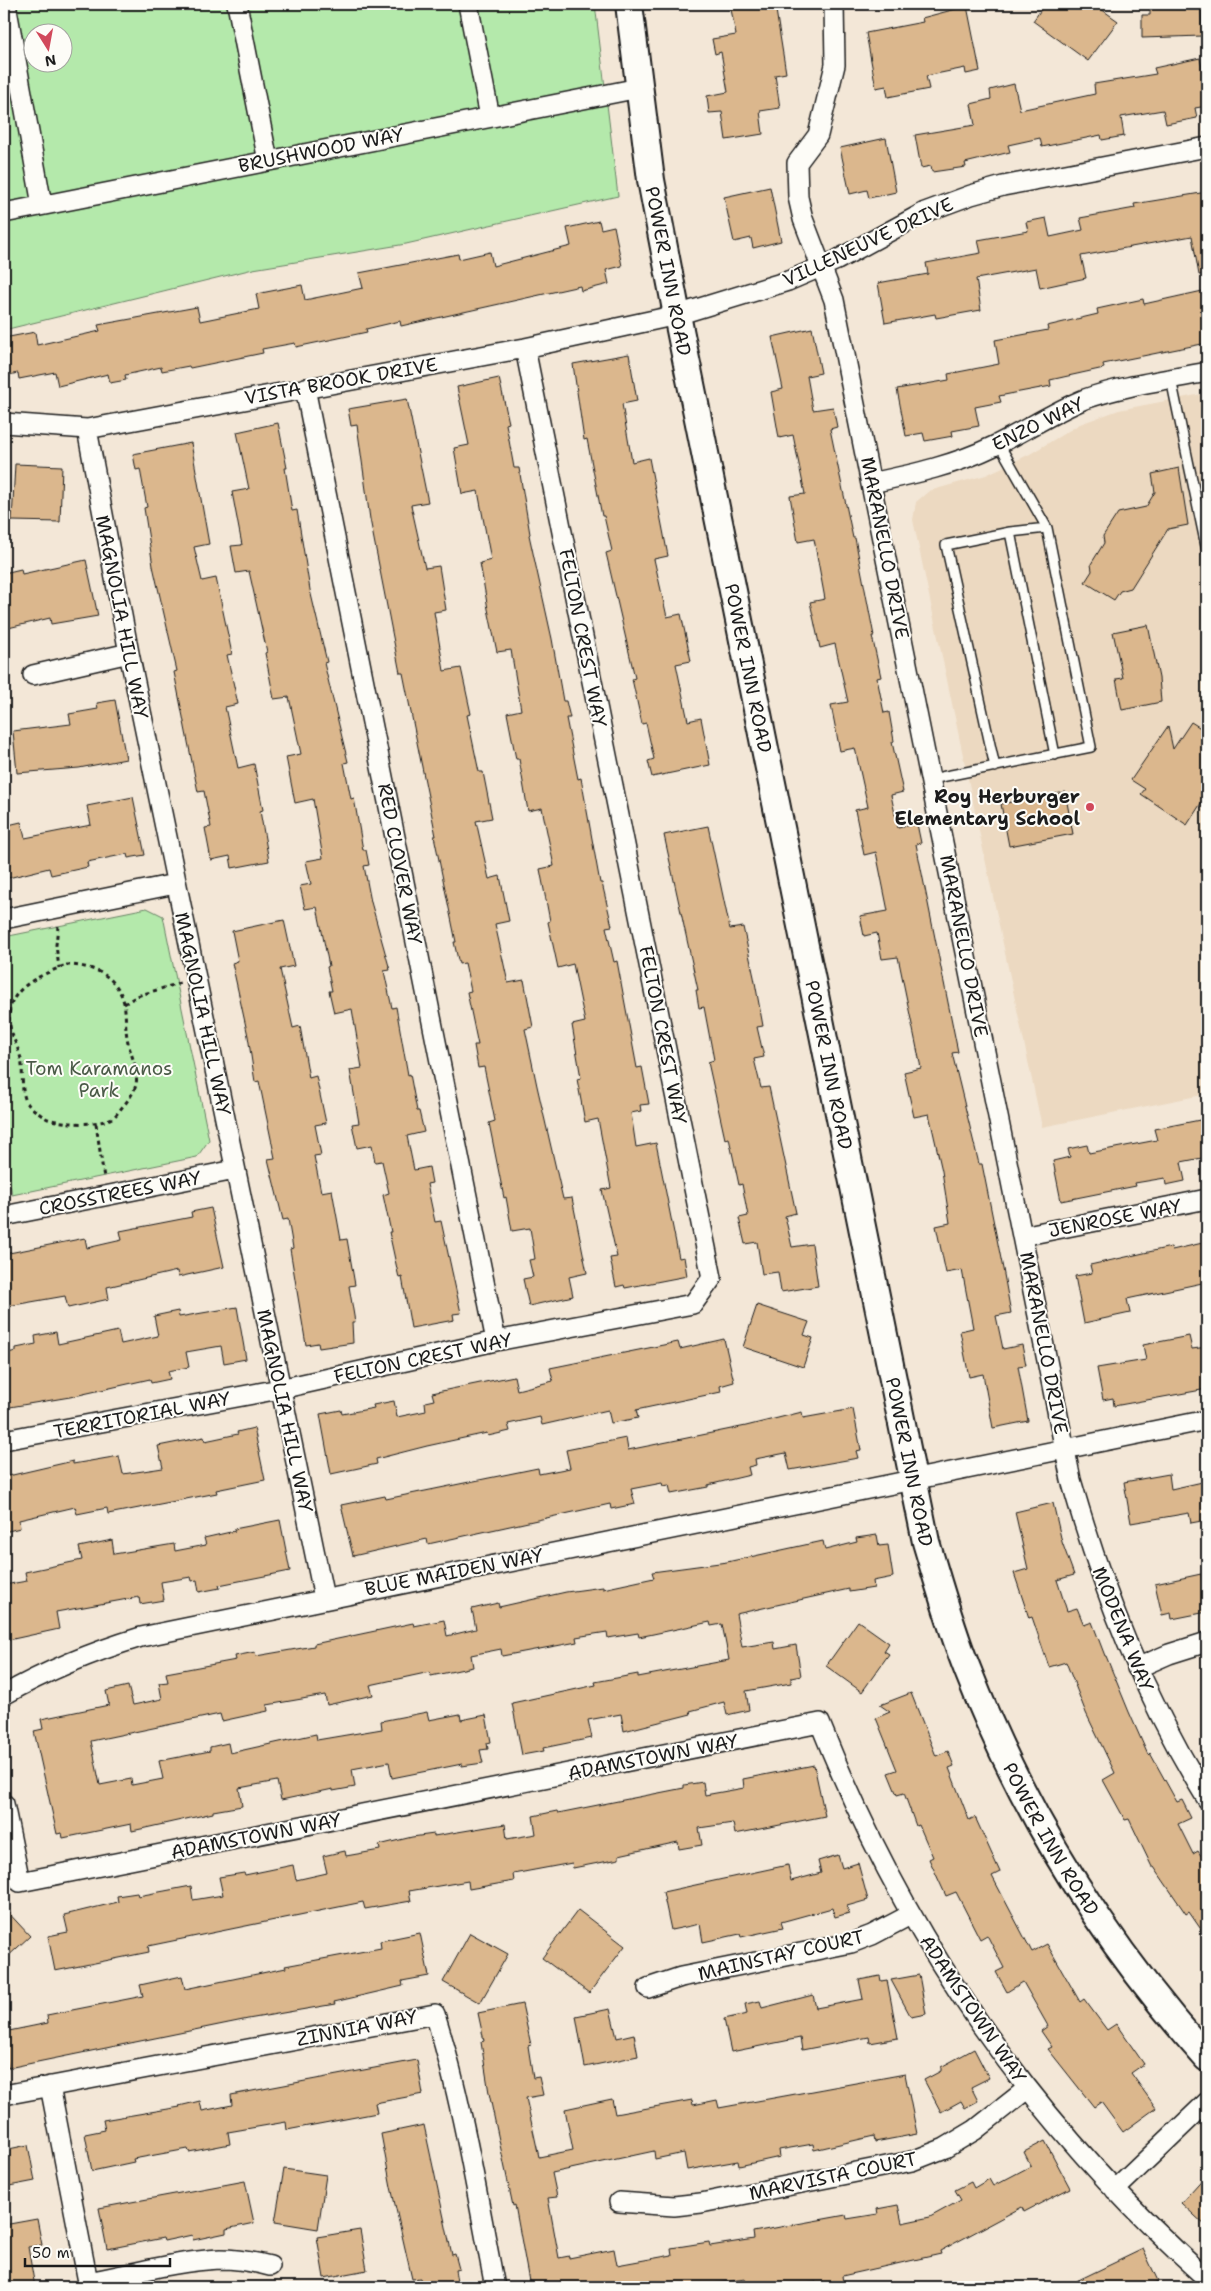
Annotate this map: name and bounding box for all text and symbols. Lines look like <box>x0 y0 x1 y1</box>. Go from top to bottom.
north arrow <box>22 22 72 72</box>
text: N <box>43 51 58 71</box>
street label: BRUSHWOOD WAY <box>236 122 406 178</box>
street label: POWER INN ROAD <box>640 184 697 358</box>
street label: VILLENEUVE DRIVE <box>779 191 957 292</box>
street label: VISTA BROOK DRIVE <box>243 352 440 410</box>
street label: ENZO WAY <box>988 391 1089 457</box>
street label: MARANELLO DRIVE <box>855 455 915 641</box>
street label: MAGNOLIA HILL WAY <box>90 513 154 722</box>
street label: FELTON CREST WAY <box>553 547 613 730</box>
street label: POWER INN ROAD <box>719 581 778 755</box>
street label: RED CLOVER WAY <box>372 781 428 947</box>
place label: Roy Herburger Elementary School <box>894 784 1080 831</box>
marker: Roy Herburger Elementary School <box>1084 801 1096 813</box>
street label: MARANELLO DRIVE <box>934 853 994 1039</box>
street label: MAGNOLIA HILL WAY <box>169 910 237 1119</box>
street label: FELTON CREST WAY <box>633 944 693 1127</box>
street label: POWER INN ROAD <box>800 978 859 1152</box>
park label: Tom Karamanos Park <box>25 1056 173 1103</box>
street label: CROSSTREES WAY <box>37 1165 204 1221</box>
street label: JENROSE WAY <box>1046 1193 1184 1243</box>
street label: MARANELLO DRIVE <box>1014 1250 1074 1436</box>
street label: MAGNOLIA HILL WAY <box>251 1307 319 1516</box>
street label: FELTON CREST WAY <box>332 1327 515 1389</box>
street label: POWER INN ROAD <box>880 1375 939 1549</box>
street label: TERRITORIAL WAY <box>51 1385 233 1444</box>
street label: BLUE MAIDEN WAY <box>363 1542 546 1602</box>
street label: MODENA WAY <box>1087 1563 1160 1696</box>
street label: ADAMSTOWN WAY <box>566 1728 741 1786</box>
street label: POWER INN ROAD <box>997 1758 1105 1920</box>
street label: ADAMSTOWN WAY <box>169 1807 344 1865</box>
street label: MAINSTAY COURT <box>696 1924 867 1986</box>
street label: ADAMSTOWN WAY <box>914 1930 1032 2088</box>
street label: ZINNIA WAY <box>294 2004 420 2052</box>
street label: MARVISTA COURT <box>747 2146 919 2206</box>
scale bar <box>25 2236 170 2268</box>
text: 50 m <box>32 2243 70 2263</box>

